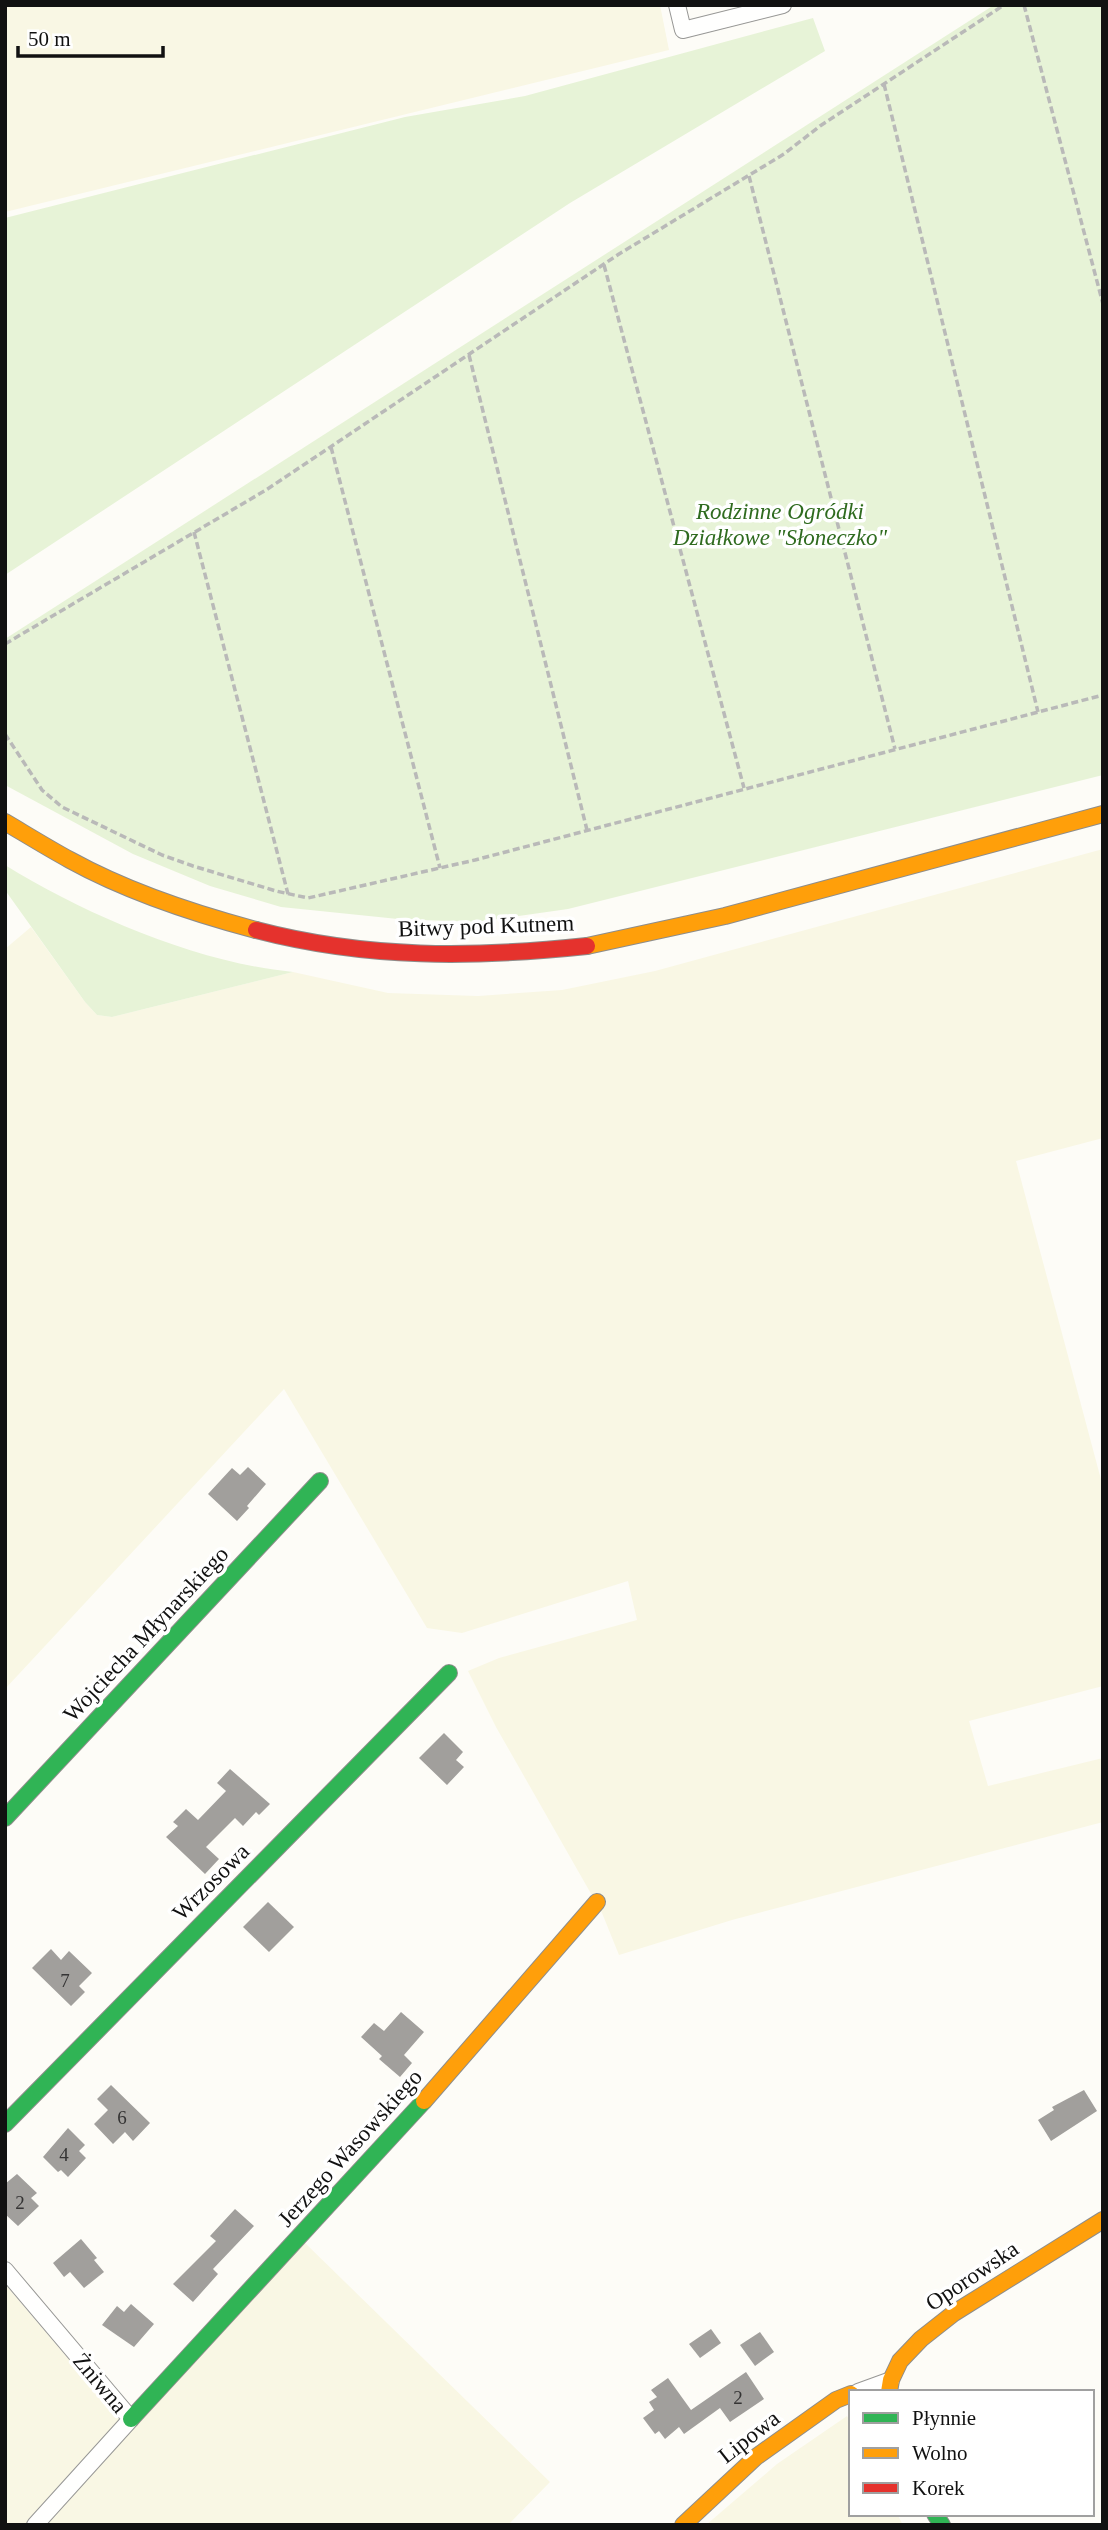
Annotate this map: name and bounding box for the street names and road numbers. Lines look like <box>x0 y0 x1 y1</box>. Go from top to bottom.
street label: Bitwy pod Kutnem <box>397 910 575 942</box>
street label: Wojciecha Młynarskiego <box>58 1541 234 1727</box>
street label: Wrzosowa <box>168 1839 254 1925</box>
street label: Jerzego Wasowskiego <box>273 2064 427 2232</box>
street label: Oporowska <box>921 2236 1023 2316</box>
street label: Żniwna <box>68 2348 132 2418</box>
street label: Lipowa <box>714 2406 784 2468</box>

